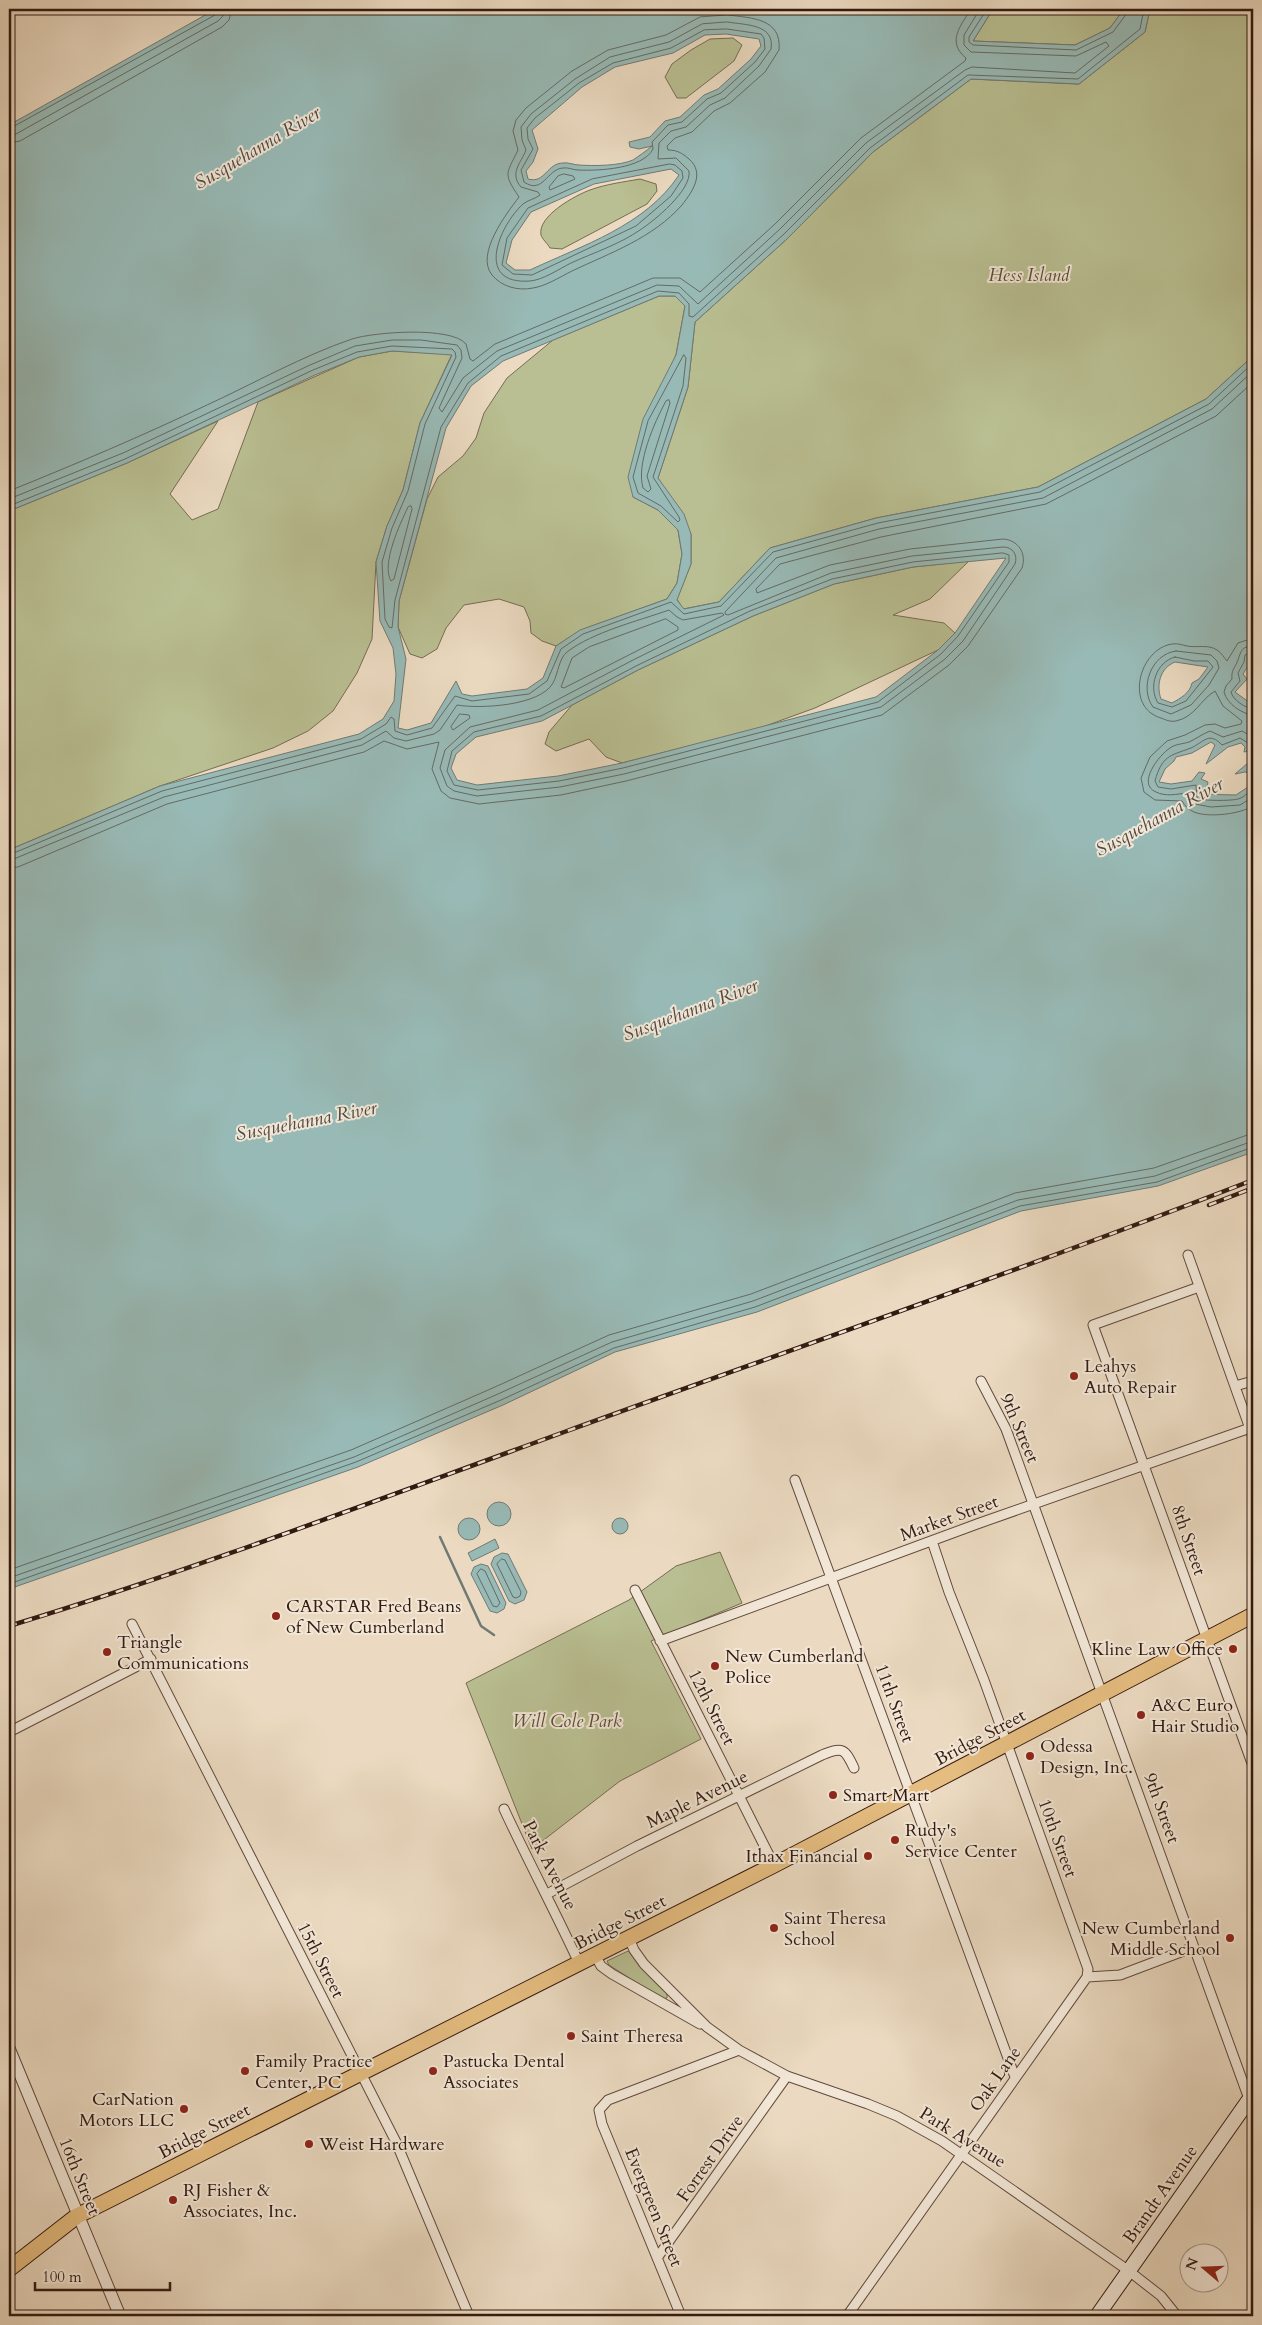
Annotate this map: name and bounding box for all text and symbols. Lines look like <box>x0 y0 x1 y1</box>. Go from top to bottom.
water label: Susquehanna River <box>189 99 326 196</box>
park label: Hess Island <box>989 263 1071 288</box>
water label: Susquehanna River <box>1091 770 1229 863</box>
water label: Susquehanna River <box>619 972 763 1048</box>
water label: Susquehanna River <box>233 1094 380 1147</box>
place label: Leahys Auto Repair <box>1084 1354 1177 1400</box>
marker: Leahys Auto Repair <box>1068 1370 1080 1382</box>
street label: 9th Street <box>994 1390 1045 1467</box>
street label: Market Street <box>897 1489 1002 1548</box>
street label: 8th Street <box>1165 1502 1212 1579</box>
place label: CARSTAR Fred Beans of New Cumberland <box>286 1594 461 1640</box>
marker: CARSTAR Fred Beans of New Cumberland <box>270 1610 282 1622</box>
place label: Triangle Communications <box>117 1630 249 1676</box>
place label: Kline Law Office <box>1091 1637 1223 1662</box>
marker: Kline Law Office <box>1227 1643 1239 1655</box>
place label: New Cumberland Police <box>725 1644 864 1690</box>
marker: Triangle Communications <box>101 1646 113 1658</box>
marker: New Cumberland Police <box>709 1660 721 1672</box>
street label: 11th Street <box>869 1660 920 1746</box>
street label: 12th Street <box>682 1665 741 1750</box>
place label: A&C Euro Hair Studio <box>1151 1693 1240 1739</box>
street label: Bridge Street <box>930 1703 1030 1772</box>
park label: Will Cole Park <box>512 1709 622 1734</box>
marker: A&C Euro Hair Studio <box>1135 1709 1147 1721</box>
place label: Odessa Design, Inc. <box>1040 1734 1133 1780</box>
marker: Odessa Design, Inc. <box>1024 1750 1036 1762</box>
street label: Maple Avenue <box>642 1764 752 1835</box>
street label: 9th Street <box>1137 1770 1186 1847</box>
place label: Smart Mart <box>843 1783 929 1808</box>
marker: Smart Mart <box>827 1789 839 1801</box>
street label: 10th Street <box>1032 1795 1083 1881</box>
street label: Park Avenue <box>516 1816 583 1914</box>
place label: Rudy's Service Center <box>905 1818 1017 1864</box>
marker: Rudy's Service Center <box>889 1834 901 1846</box>
place label: Ithax Financial <box>746 1844 858 1869</box>
marker: Ithax Financial <box>862 1850 874 1862</box>
street label: Bridge Street <box>570 1889 671 1956</box>
place label: Saint Theresa School <box>784 1906 887 1952</box>
place label: New Cumberland Middle School <box>1082 1916 1220 1962</box>
street label: 15th Street <box>291 1918 350 2003</box>
marker: Saint Theresa School <box>768 1922 780 1934</box>
marker: New Cumberland Middle School <box>1224 1932 1236 1944</box>
place label: Saint Theresa <box>581 2024 684 2049</box>
marker: Saint Theresa <box>565 2030 577 2042</box>
street label: Oak Lane <box>964 2041 1027 2117</box>
place label: Family Practice Center, PC <box>255 2049 373 2095</box>
place label: Pastucka Dental Associates <box>443 2049 565 2095</box>
marker: Family Practice Center, PC <box>239 2065 251 2077</box>
marker: Pastucka Dental Associates <box>427 2065 439 2077</box>
place label: CarNation Motors LLC <box>79 2087 175 2133</box>
street label: Bridge Street <box>154 2098 255 2165</box>
street label: Park Avenue <box>915 2101 1011 2174</box>
marker: CarNation Motors LLC <box>178 2103 190 2115</box>
street label: Forrest Drive <box>671 2110 750 2207</box>
place label: Weist Hardware <box>318 2132 445 2157</box>
street label: 16th Street <box>53 2133 107 2219</box>
marker: Weist Hardware <box>303 2138 315 2150</box>
street label: Brandt Avenue <box>1117 2140 1204 2249</box>
street label: Evergreen Street <box>618 2144 689 2271</box>
place label: RJ Fisher & Associates, Inc. <box>183 2178 297 2224</box>
marker: RJ Fisher & Associates, Inc. <box>167 2194 179 2206</box>
north arrow <box>1180 2242 1230 2292</box>
text: N <box>1181 2255 1203 2273</box>
scale bar <box>35 2260 170 2292</box>
text: 100 m <box>42 2267 82 2287</box>

